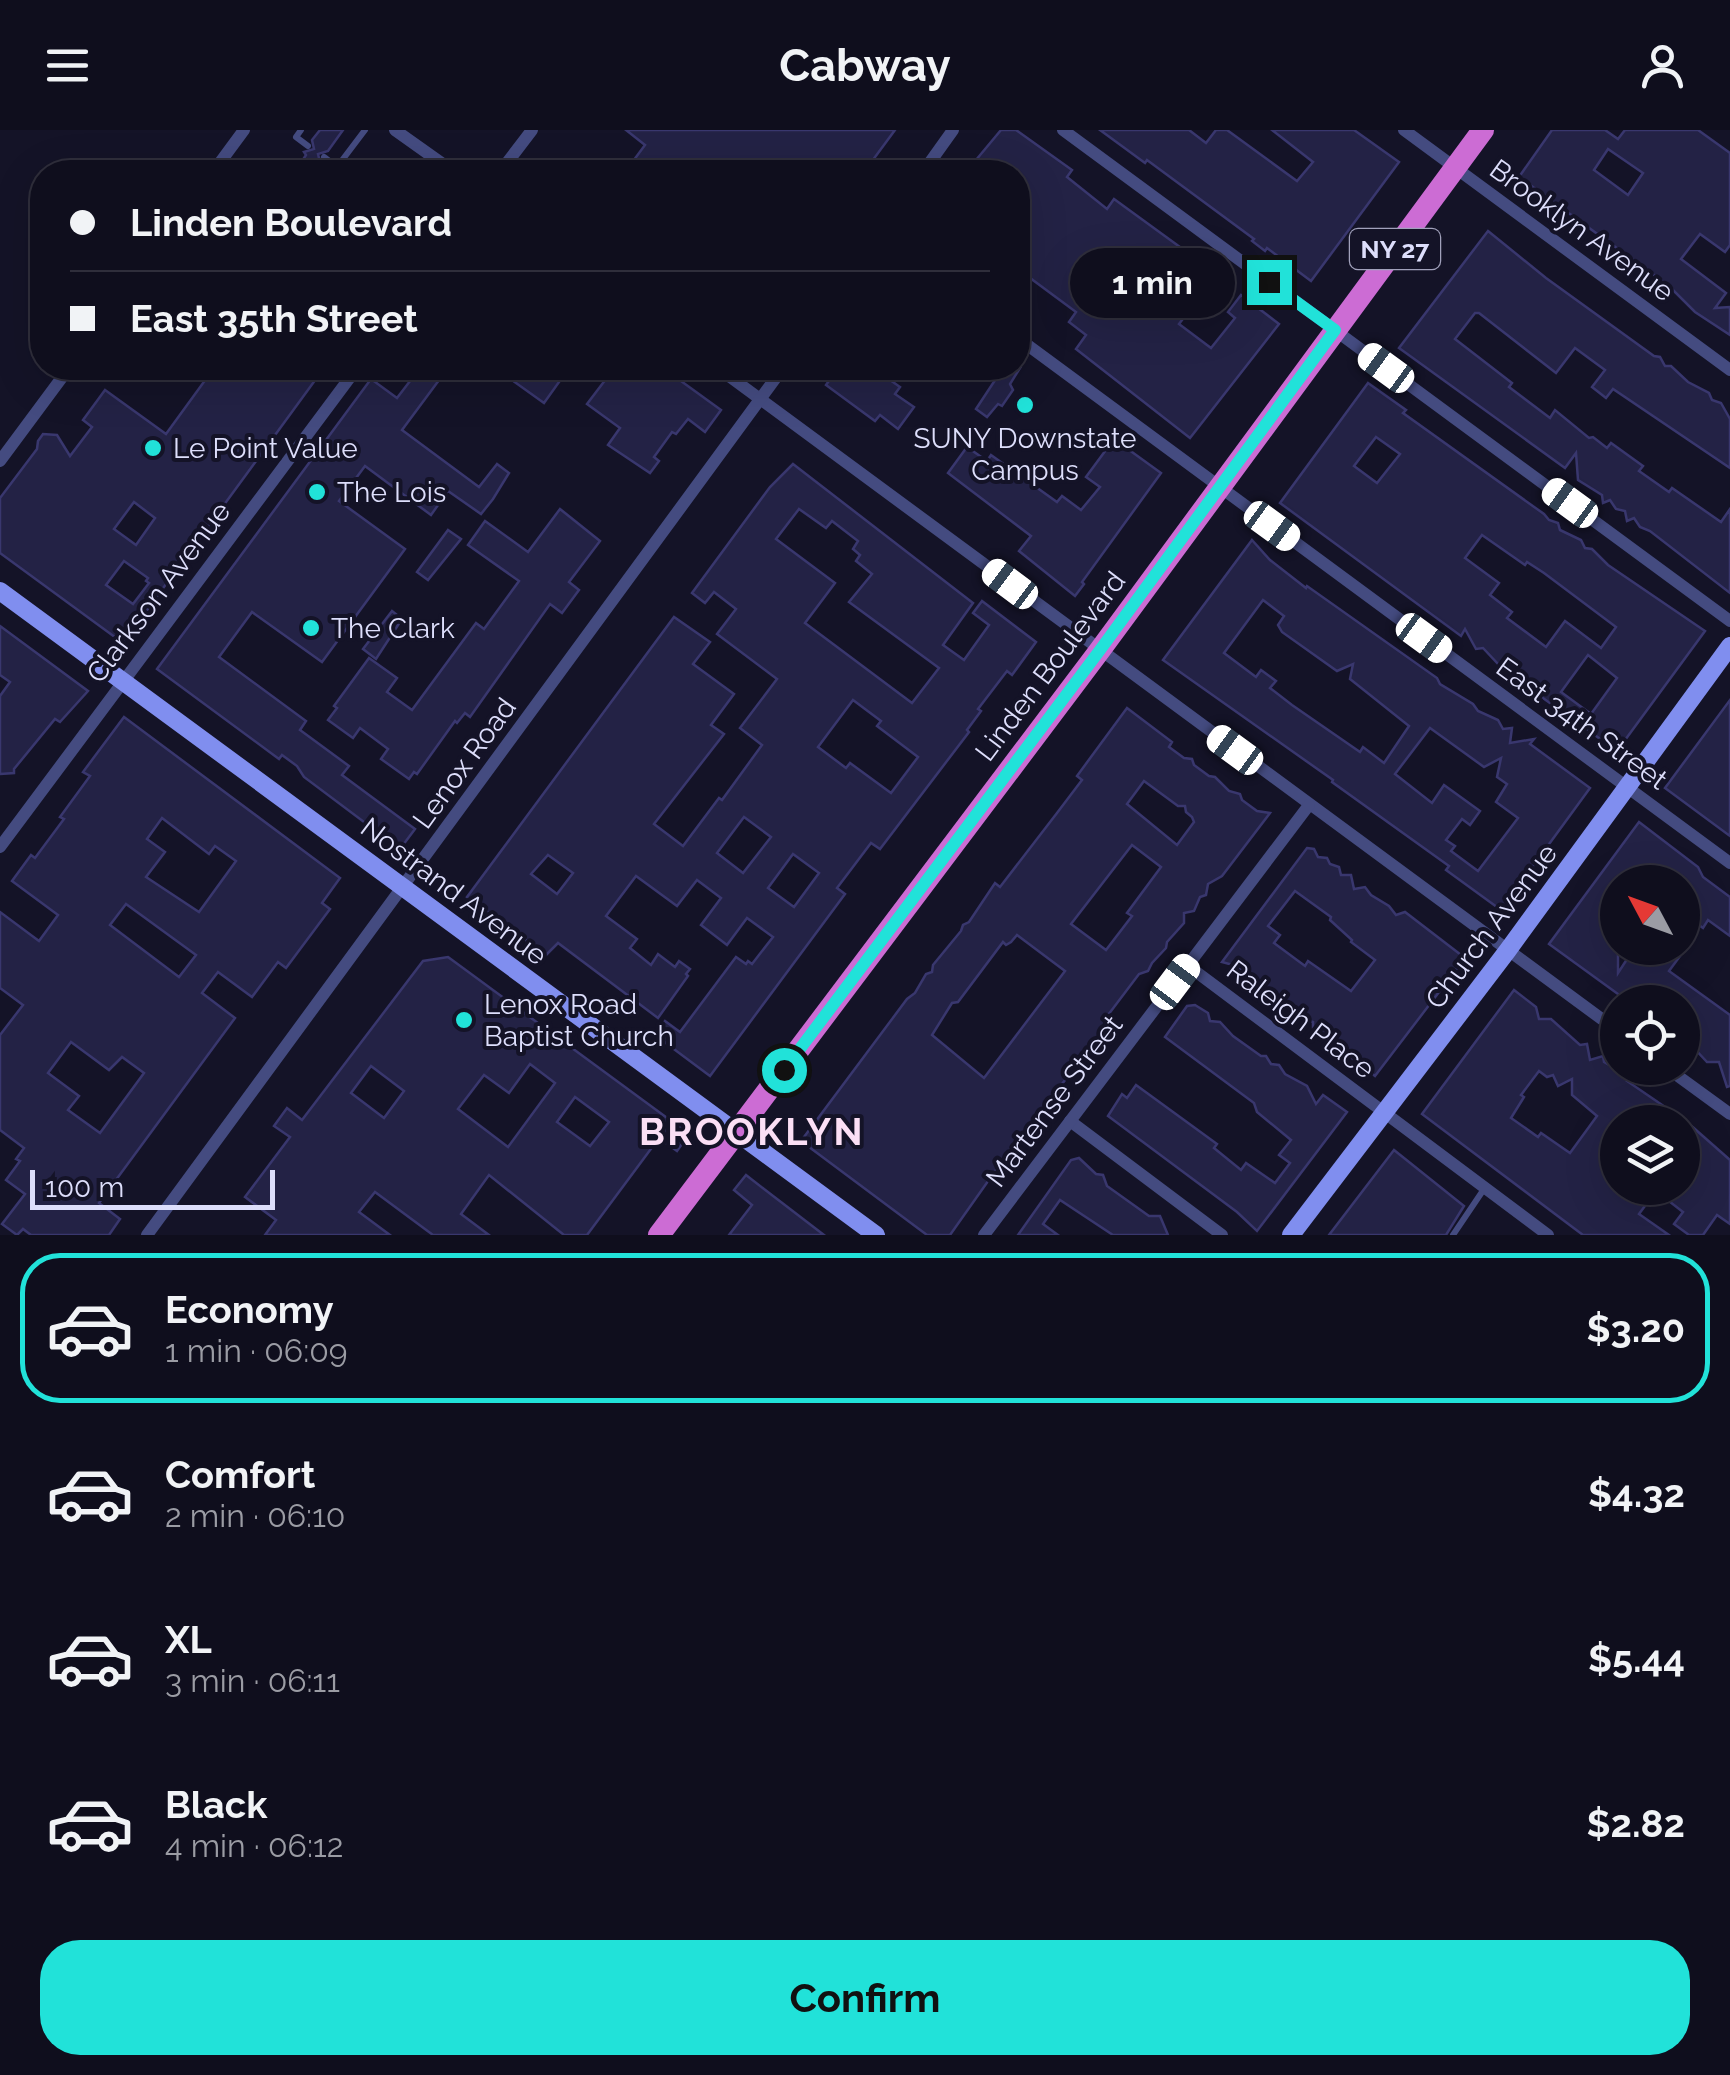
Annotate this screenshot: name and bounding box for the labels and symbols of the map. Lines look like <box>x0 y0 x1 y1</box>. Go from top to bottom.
street label: Brooklyn Avenue <box>1483 153 1680 308</box>
road number: NY 27 <box>1350 229 1440 269</box>
callout: 1 min <box>1069 247 1234 317</box>
route end <box>1247 260 1292 305</box>
car <box>1353 338 1419 398</box>
marker: SUNY Downstate Campus <box>1014 394 1036 416</box>
place label: SUNY Downstate Campus <box>914 422 1137 487</box>
place label: Le Point Value <box>173 432 358 465</box>
marker: Le Point Value <box>142 437 164 459</box>
car <box>1537 473 1603 533</box>
place label: The Lois <box>337 476 446 509</box>
marker: The Lois <box>306 481 328 503</box>
street label: Clarkson Avenue <box>80 495 237 689</box>
car <box>1239 496 1305 556</box>
car <box>977 554 1043 614</box>
street label: Linden Boulevard <box>969 565 1132 767</box>
car <box>1391 608 1457 668</box>
place label: The Clark <box>331 612 455 645</box>
marker: The Clark <box>300 617 322 639</box>
street label: East 34th Street <box>1490 650 1674 797</box>
street label: Lenox Road <box>406 692 523 835</box>
car <box>1202 720 1268 780</box>
street label: Nostrand Avenue <box>354 811 553 972</box>
street label: Church Avenue <box>1419 837 1564 1015</box>
north arrow <box>1600 865 1700 965</box>
car <box>1145 949 1205 1015</box>
street label: Raleigh Place <box>1220 953 1381 1086</box>
place label: Lenox Road Baptist Church <box>484 988 674 1053</box>
marker: Lenox Road Baptist Church <box>453 1009 475 1031</box>
street label: Martense Street <box>979 1009 1130 1194</box>
route start <box>762 1048 807 1093</box>
district label: BROOKLYN <box>639 1109 865 1154</box>
scale bar <box>30 1165 275 1210</box>

